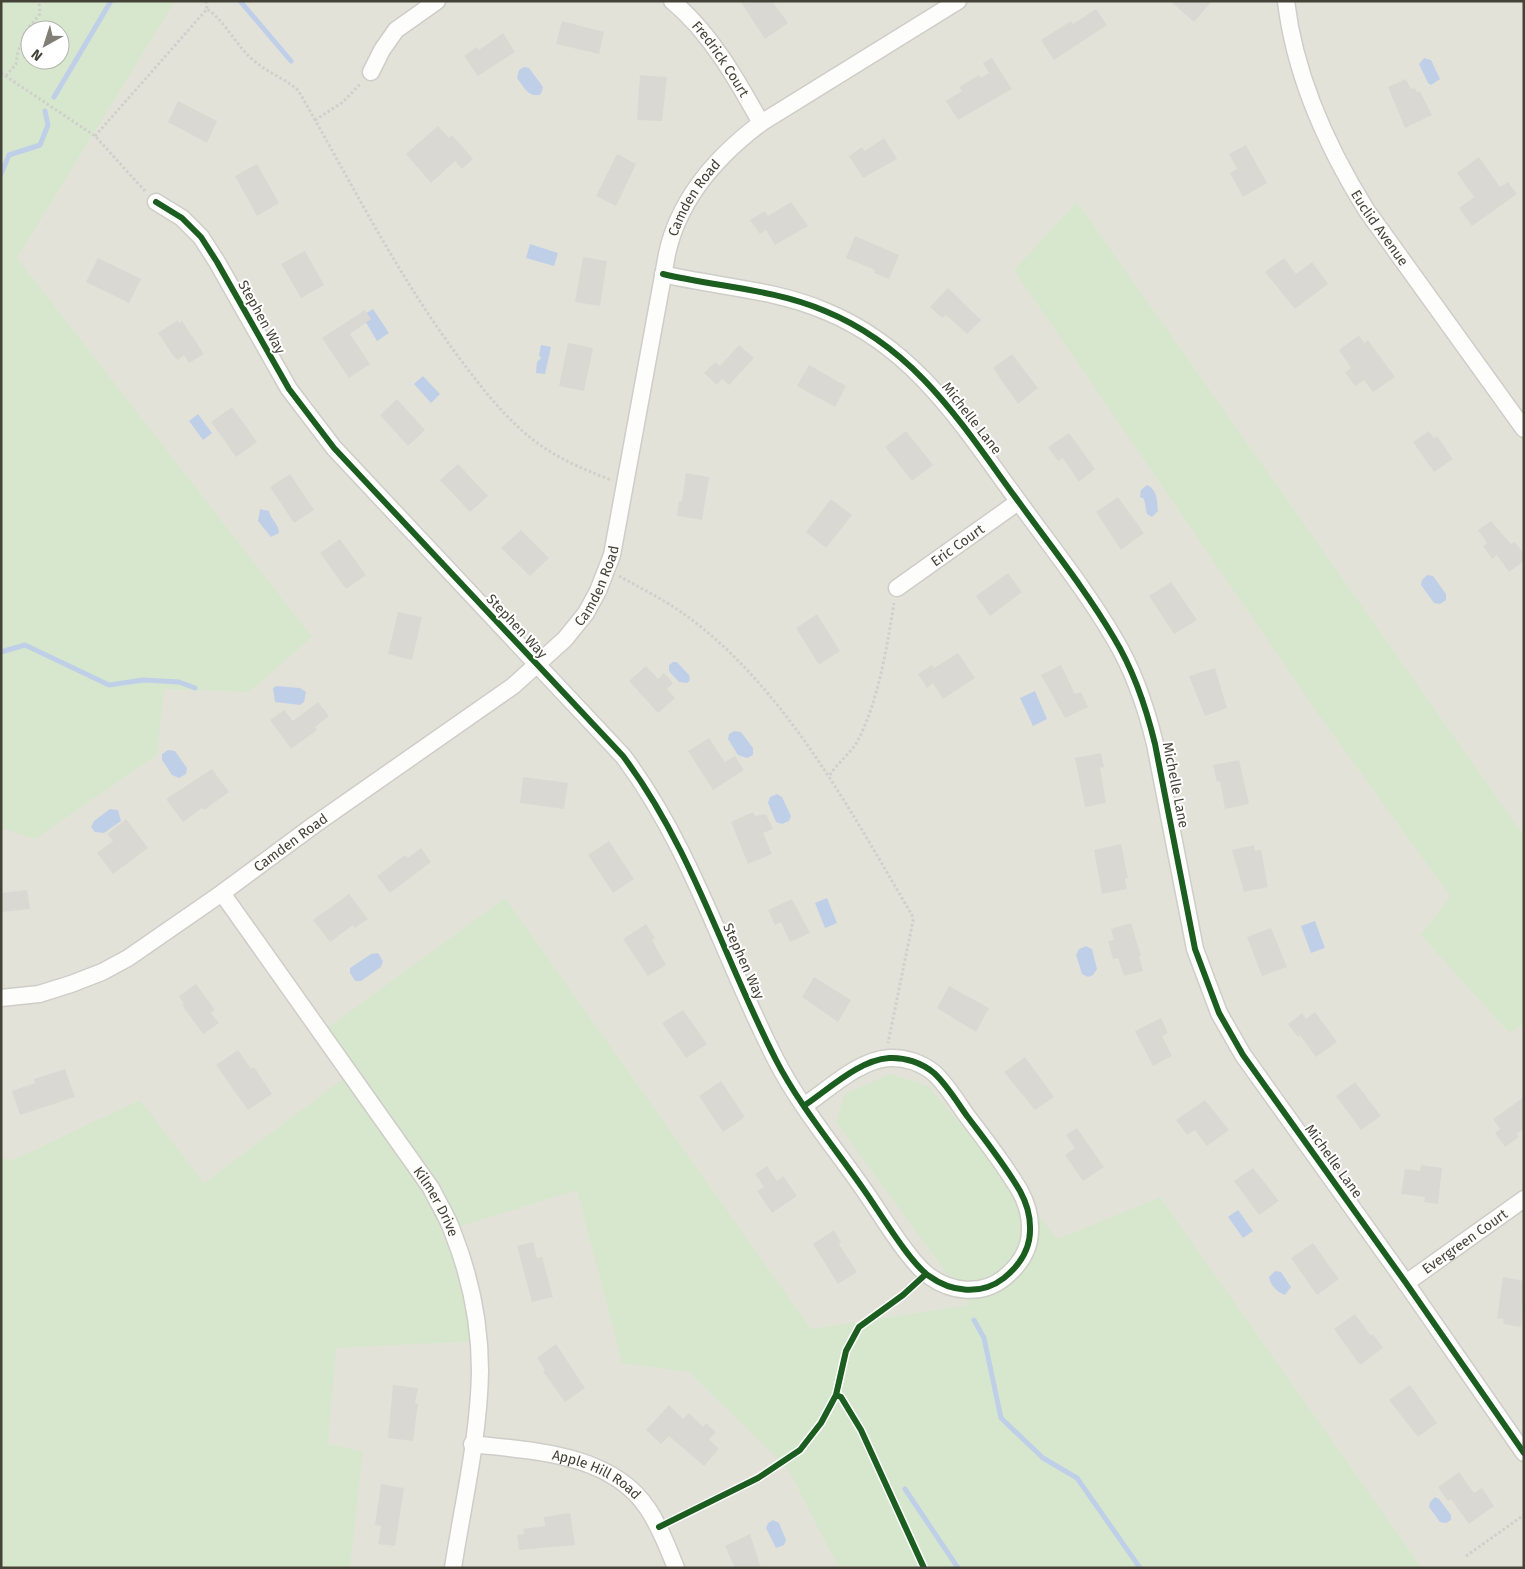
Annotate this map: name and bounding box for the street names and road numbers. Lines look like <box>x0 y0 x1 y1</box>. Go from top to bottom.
street label: Fredrick Court <box>688 18 753 101</box>
street label: Camden Road <box>664 156 724 239</box>
street label: Euclid Avenue <box>1347 187 1412 269</box>
street label: Stephen Way <box>234 277 289 357</box>
street label: Michelle Lane <box>938 379 1005 458</box>
street label: Eric Court <box>928 520 988 570</box>
street label: Camden Road <box>571 544 623 630</box>
street label: Stephen Way <box>483 591 551 662</box>
street label: Michelle Lane <box>1159 741 1192 829</box>
street label: Camden Road <box>251 810 331 876</box>
street label: Stephen Way <box>719 920 768 1002</box>
street label: Michelle Lane <box>1301 1121 1366 1202</box>
street label: Kilmer Drive <box>409 1163 462 1239</box>
street label: Evergreen Court <box>1419 1205 1512 1278</box>
street label: Apple Hill Road <box>551 1446 644 1503</box>

